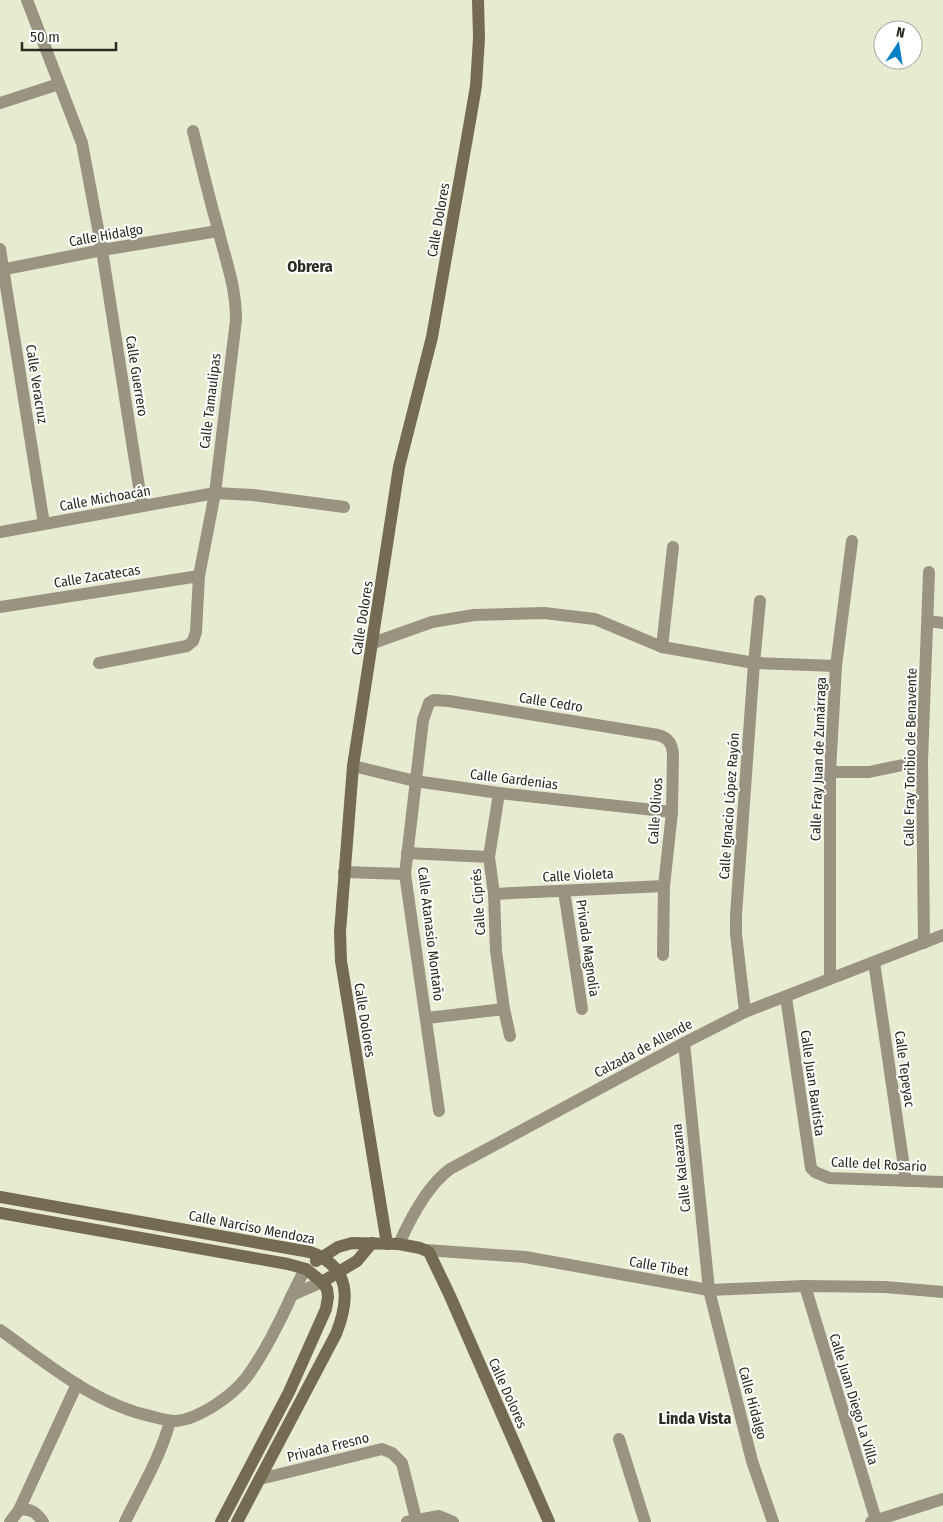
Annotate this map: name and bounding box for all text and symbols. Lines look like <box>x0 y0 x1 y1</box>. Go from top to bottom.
scale bar <box>22 20 116 52</box>
north arrow <box>873 20 923 70</box>
text: N <box>895 24 906 42</box>
text: 50 m <box>30 28 60 46</box>
street label: Calle Dolores <box>424 182 453 259</box>
street label: Calle Hidalgo <box>68 221 144 250</box>
district label: Obrera <box>287 257 333 276</box>
street label: Calle Guerrero <box>122 334 151 418</box>
street label: Calle Veracruz <box>22 343 51 425</box>
street label: Calle Tamaulipas <box>196 352 225 450</box>
street label: Calle Michoacán <box>58 482 152 515</box>
street label: Calle Zacatecas <box>53 561 141 592</box>
street label: Calle Dolores <box>348 580 377 657</box>
street label: Calle Fray Toribio de Benavente <box>900 667 921 846</box>
street label: Calle Fray Juan de Zumárraga <box>807 676 830 841</box>
street label: Calle Cedro <box>518 689 584 716</box>
street label: Calle Ignacio López Rayón <box>716 732 743 880</box>
street label: Calle Gardenias <box>469 766 559 793</box>
street label: Calle Olivos <box>645 777 666 845</box>
street label: Calle Violeta <box>542 865 614 886</box>
street label: Calle Atanasio Montaño <box>414 866 447 1002</box>
street label: Calle Ciprés <box>468 868 489 936</box>
street label: Privada Magnolia <box>572 898 603 998</box>
street label: Calle Dolores <box>350 982 379 1059</box>
street label: Calzada de Allende <box>591 1015 695 1081</box>
street label: Calle Juan Bautista <box>797 1029 828 1137</box>
street label: Calle Tepeyac <box>891 1030 918 1108</box>
street label: Calle Kaleazana <box>668 1123 695 1213</box>
street label: Calle del Rosario <box>831 1154 927 1175</box>
street label: Calle Narciso Mendoza <box>187 1207 317 1248</box>
street label: Calle Tibet <box>628 1253 690 1280</box>
street label: Calle Juan Diego La Villa <box>825 1331 882 1467</box>
street label: Calle Dolores <box>485 1355 531 1431</box>
street label: Calle Hidalgo <box>735 1365 770 1441</box>
district label: Linda Vista <box>659 1409 732 1428</box>
street label: Privada Fresno <box>285 1429 371 1466</box>

